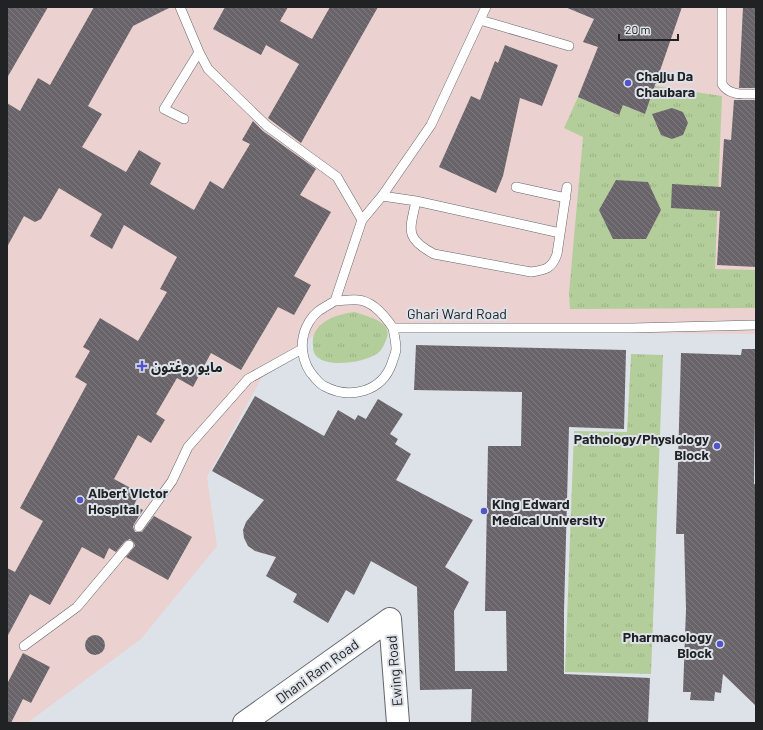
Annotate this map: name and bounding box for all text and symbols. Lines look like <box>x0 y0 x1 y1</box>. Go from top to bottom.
scale bar <box>619 16 678 42</box>
text: 20 m <box>625 22 651 36</box>
place label: Chajju Da Chaubara <box>636 67 695 100</box>
marker: Chajju Da Chaubara <box>623 78 633 88</box>
street label: Ghari Ward Road <box>407 305 507 322</box>
place label: مایو روغتون <box>151 358 223 376</box>
marker: مایو روغتون <box>136 360 148 372</box>
place label: Pathology/Physiology Block <box>574 430 710 463</box>
marker: Pathology/Physiology Block <box>712 441 722 451</box>
place label: Albert Victor Hospital <box>88 484 169 517</box>
marker: Albert Victor Hospital <box>75 495 85 505</box>
place label: King Edward Medical University <box>492 495 605 528</box>
marker: King Edward Medical University <box>479 506 489 516</box>
place label: Pharmacology Block <box>623 628 713 661</box>
street label: Dhani Ram Road <box>272 635 362 707</box>
street label: Ewing Road <box>382 635 406 707</box>
marker: Pharmacology Block <box>715 639 725 649</box>

